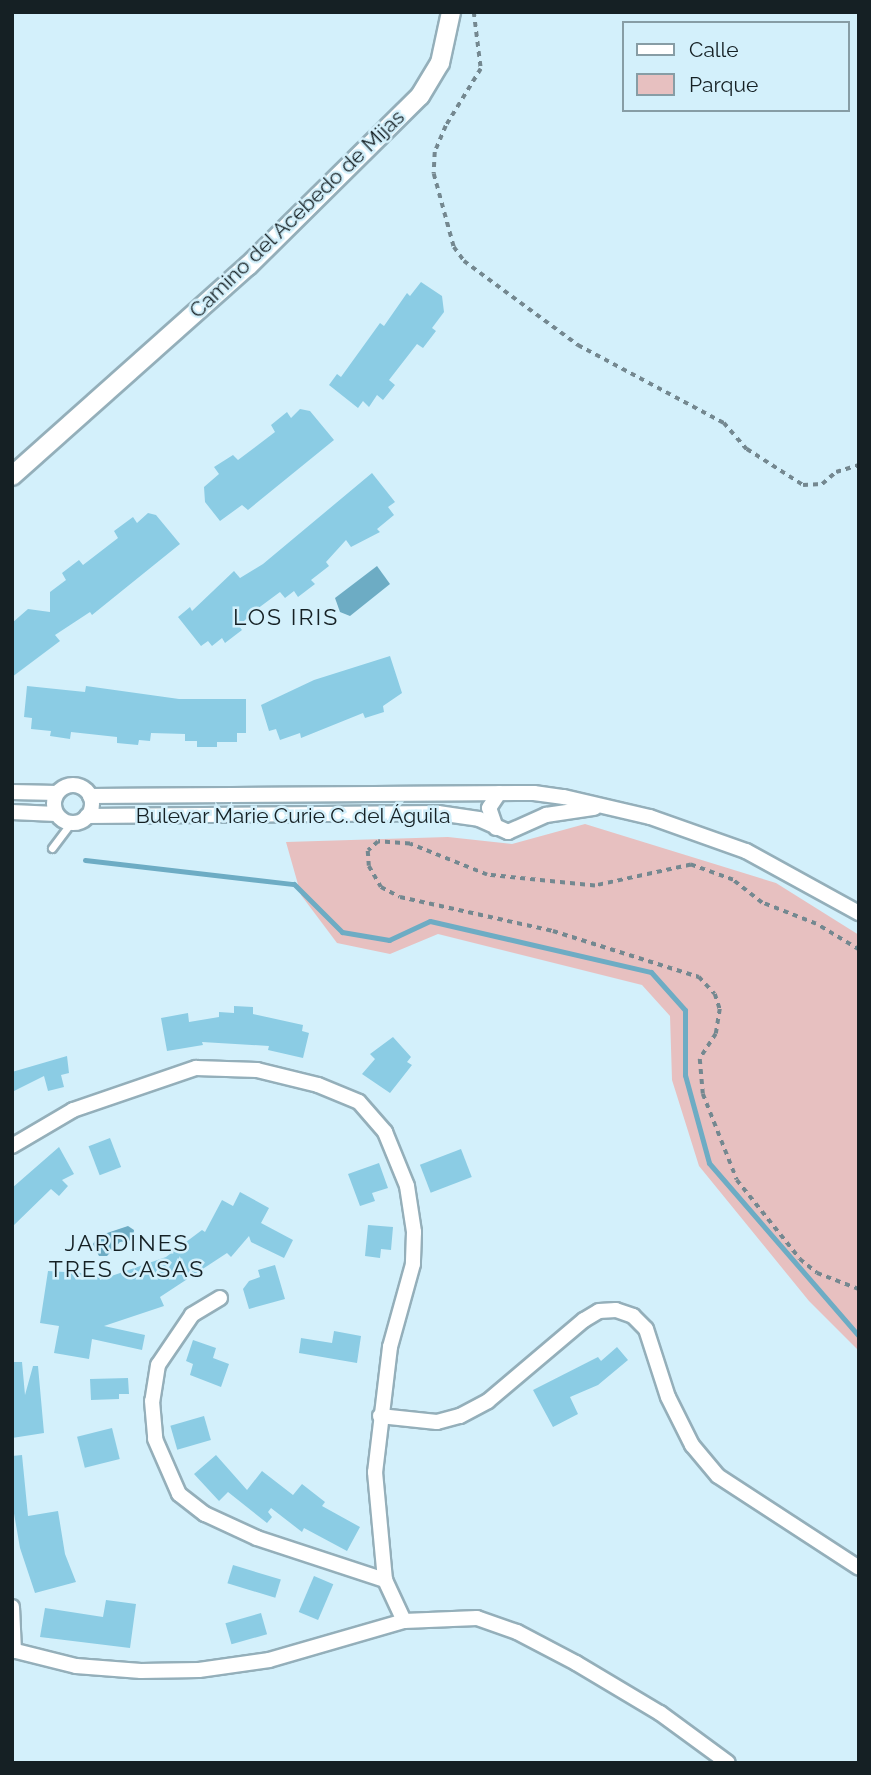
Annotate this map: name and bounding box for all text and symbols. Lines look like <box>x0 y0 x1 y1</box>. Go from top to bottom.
legend <box>622 21 850 112</box>
text: Calle <box>689 37 739 62</box>
text: Parque <box>689 72 758 97</box>
street label: Camino del Acebedo de Mijas <box>184 104 410 324</box>
district label: LOS IRIS <box>234 603 338 631</box>
street label: Bulevar Marie Curie C. del Águila <box>135 803 451 829</box>
district label: JARDINES TRES CASAS <box>50 1229 204 1283</box>

